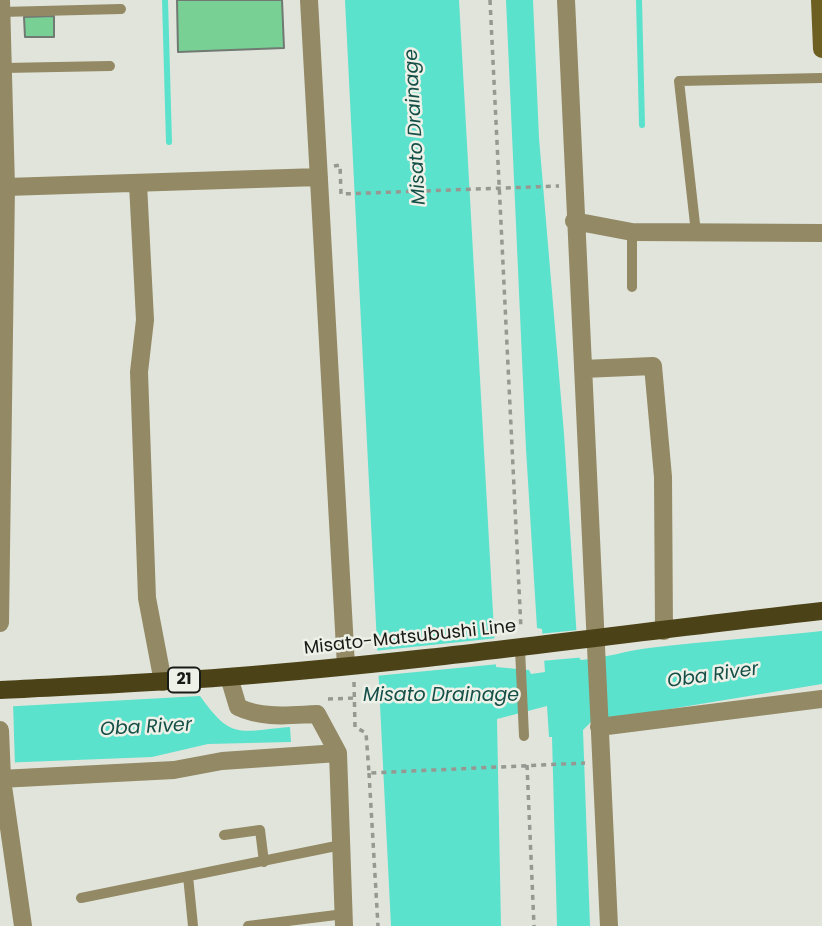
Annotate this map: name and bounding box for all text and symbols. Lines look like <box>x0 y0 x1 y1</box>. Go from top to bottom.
water label: Misato Drainage <box>401 48 431 206</box>
street label: Misato-Matsubushi Line <box>303 616 517 660</box>
water label: Oba River <box>666 658 760 694</box>
road number: 21 <box>168 667 200 692</box>
water label: Misato Drainage <box>363 685 519 707</box>
water label: Oba River <box>99 714 193 742</box>

